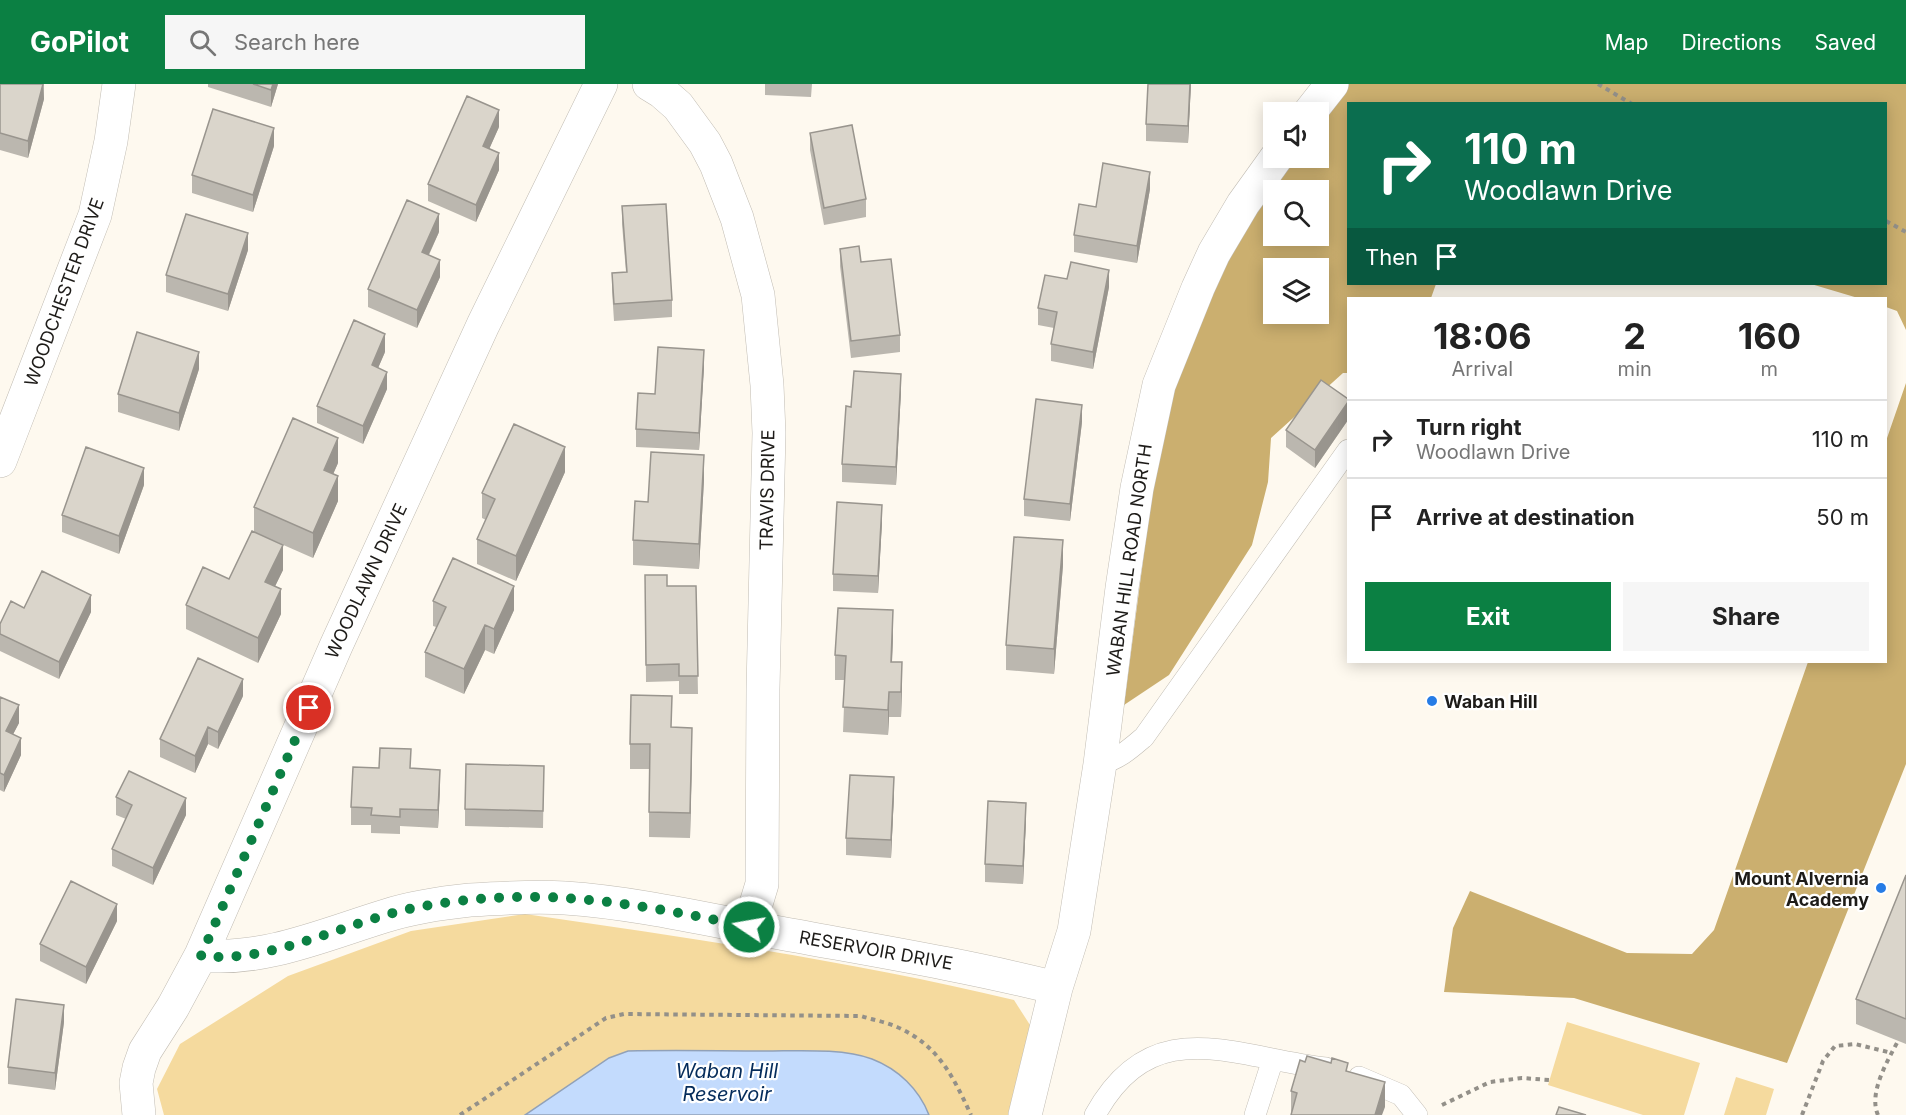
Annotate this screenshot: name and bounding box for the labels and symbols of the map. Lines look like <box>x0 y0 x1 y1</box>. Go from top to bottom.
street label: WOODCHESTER DRIVE <box>20 195 108 389</box>
street label: TRAVIS DRIVE <box>755 429 779 551</box>
street label: WABAN HILL ROAD NORTH <box>1102 442 1156 678</box>
street label: WOODLAWN DRIVE <box>321 500 411 662</box>
pin <box>283 682 334 733</box>
place label: Waban Hill <box>1444 691 1538 712</box>
marker: Waban Hill <box>1425 694 1439 708</box>
place label: Mount Alvernia Academy <box>1734 868 1869 910</box>
marker: Mount Alvernia Academy <box>1874 881 1888 895</box>
position arrow <box>717 895 781 959</box>
street label: RESERVOIR DRIVE <box>797 926 955 974</box>
water label: Waban Hill Reservoir <box>676 1059 778 1106</box>

